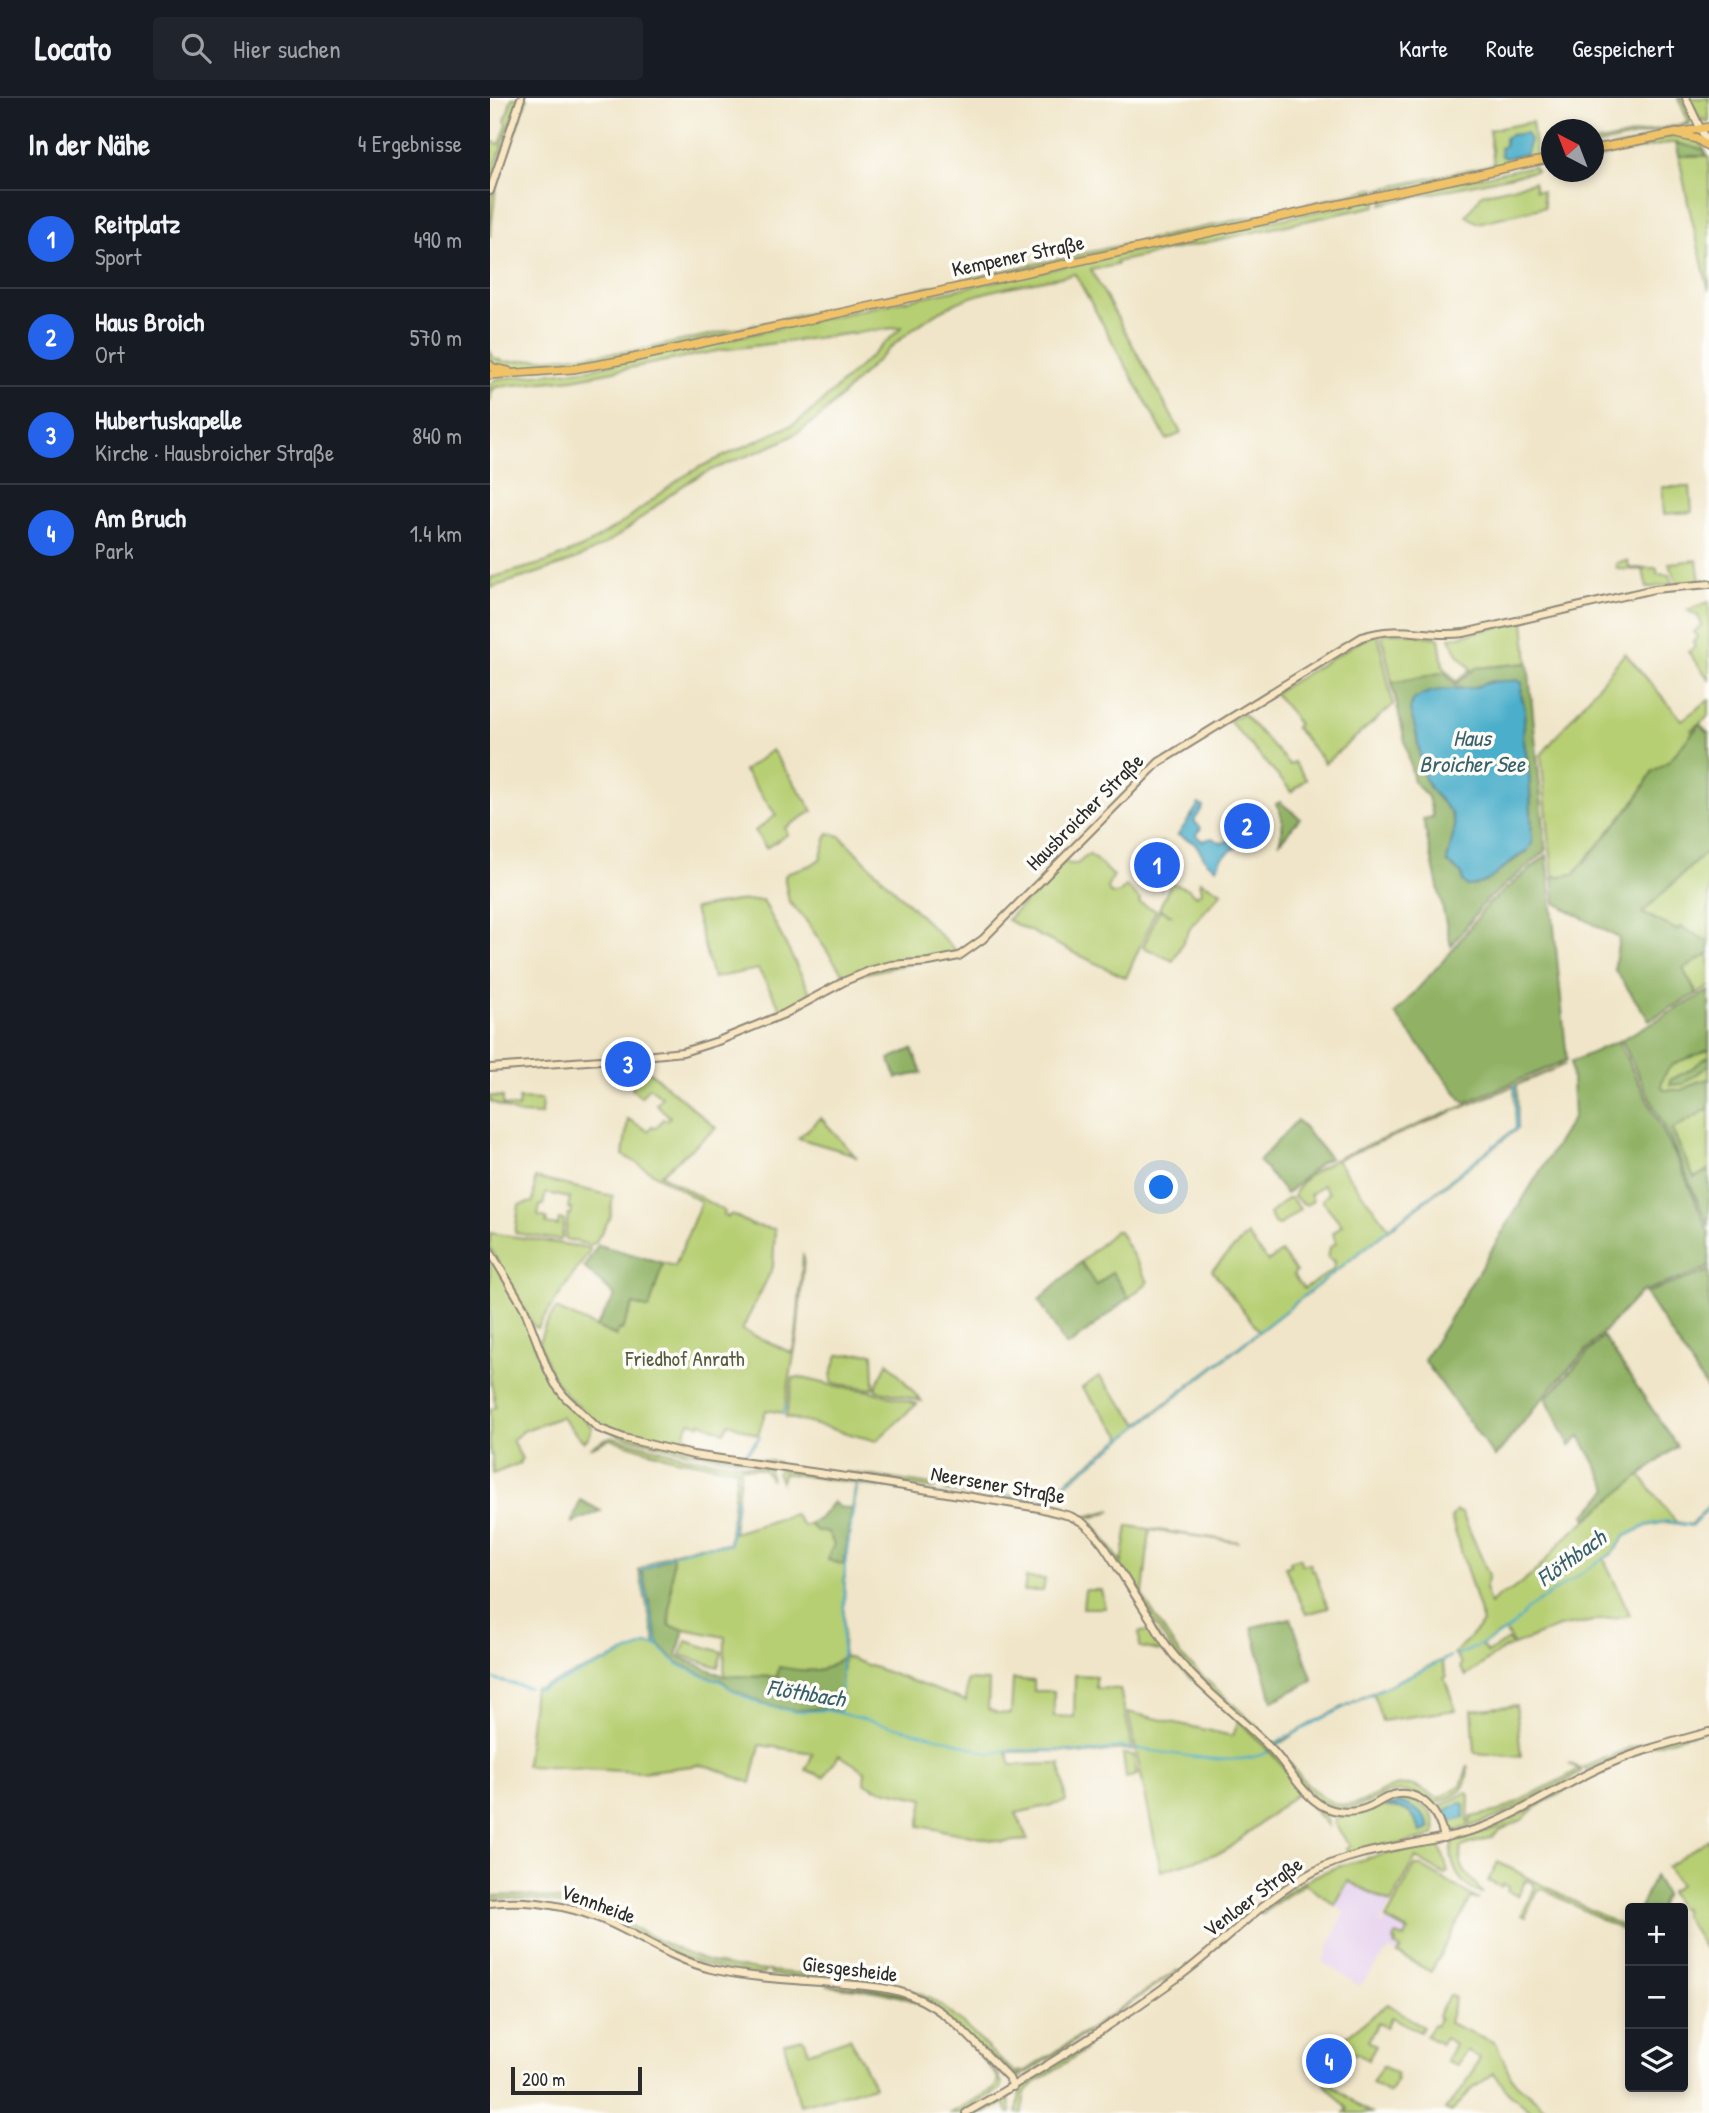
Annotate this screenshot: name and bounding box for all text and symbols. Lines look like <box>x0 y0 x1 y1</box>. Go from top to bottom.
search box <box>153 17 643 80</box>
text: Locato <box>35 26 111 70</box>
icon: search <box>177 29 215 67</box>
text: Hier suchen <box>233 31 341 66</box>
text: Karte <box>1399 32 1448 64</box>
text: Route <box>1486 32 1534 64</box>
text: Gespeichert <box>1572 32 1674 64</box>
north arrow <box>1541 119 1604 182</box>
text: In der Nähe <box>28 124 150 164</box>
text: 4 Ergebnisse <box>358 128 462 159</box>
text: Reitplatz <box>95 206 180 241</box>
text: 1 <box>47 224 55 255</box>
text: 490 m <box>414 224 462 255</box>
street label: Kempener Straße <box>949 227 1087 284</box>
text: Sport <box>95 241 141 272</box>
text: Haus Broich <box>95 304 204 339</box>
text: 2 <box>46 322 56 353</box>
text: 570 m <box>410 322 462 353</box>
text: Ort <box>95 339 125 370</box>
text: Hubertuskapelle <box>95 402 242 437</box>
text: 3 <box>46 420 56 451</box>
text: 840 m <box>412 420 462 451</box>
text: Kirche · Hausbroicher Straße <box>95 437 334 468</box>
text: Am Bruch <box>95 500 186 535</box>
text: 4 <box>47 518 55 549</box>
text: 1.4 km <box>410 518 462 549</box>
text: Park <box>95 535 133 566</box>
water label: Haus Broicher See <box>1419 722 1526 779</box>
street label: Hausbroicher Straße <box>1019 746 1150 877</box>
pin: 2 <box>1224 800 1270 852</box>
pin: 1 <box>1134 839 1180 891</box>
pin: 3 <box>605 1038 651 1090</box>
your location <box>1144 1170 1178 1204</box>
park label: Friedhof Anrath <box>625 1344 745 1373</box>
street label: Neersener Straße <box>929 1458 1067 1511</box>
water label: Flöthbach <box>1530 1521 1613 1593</box>
water label: Flöthbach <box>765 1671 849 1714</box>
street label: Venloer Straße <box>1197 1850 1308 1944</box>
street label: Vennheide <box>557 1877 640 1930</box>
map controls <box>1625 1903 1688 2092</box>
button: + <box>1625 1903 1688 1966</box>
street label: Giesgesheide <box>801 1948 899 1989</box>
button: − <box>1625 1966 1688 2029</box>
button: layers <box>1625 2029 1688 2092</box>
pin: 4 <box>1306 2035 1352 2087</box>
scale bar <box>511 2064 642 2096</box>
text: 200 m <box>522 2066 565 2092</box>

